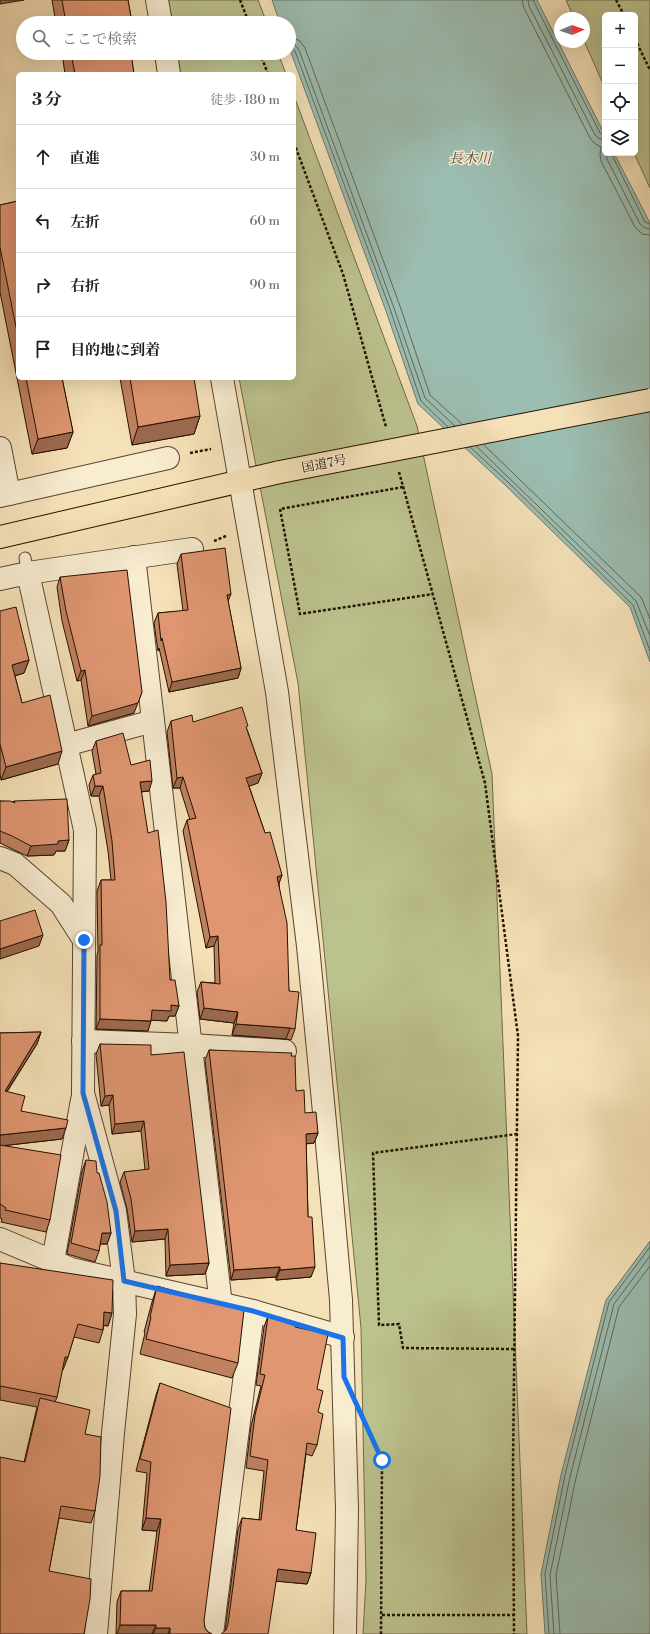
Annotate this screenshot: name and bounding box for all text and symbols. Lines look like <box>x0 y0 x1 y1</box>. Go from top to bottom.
north arrow <box>554 12 590 48</box>
map controls <box>602 12 638 156</box>
button: + <box>602 12 638 48</box>
search box <box>16 16 296 60</box>
icon: search <box>30 27 52 49</box>
text: ここで検索 <box>62 30 137 49</box>
button: − <box>602 48 638 84</box>
button: locate <box>602 84 638 120</box>
text: 3 分 <box>32 89 62 111</box>
text: 徒歩 · 180 m <box>210 92 280 108</box>
button: layers <box>602 120 638 156</box>
icon: ahead <box>32 146 54 168</box>
text: 直進 <box>70 149 100 168</box>
text: 30 m <box>250 149 280 165</box>
water label: 長木川 <box>449 150 493 168</box>
icon: left <box>32 210 54 232</box>
text: 左折 <box>70 213 100 232</box>
text: 60 m <box>249 213 280 229</box>
icon: right <box>32 274 54 296</box>
text: 右折 <box>70 277 100 296</box>
text: 90 m <box>249 277 280 293</box>
icon: arrive <box>32 338 54 360</box>
text: 目的地に到着 <box>70 341 160 360</box>
street label: 国道7号 <box>300 452 348 476</box>
route end <box>75 931 93 949</box>
route start <box>373 1451 391 1469</box>

